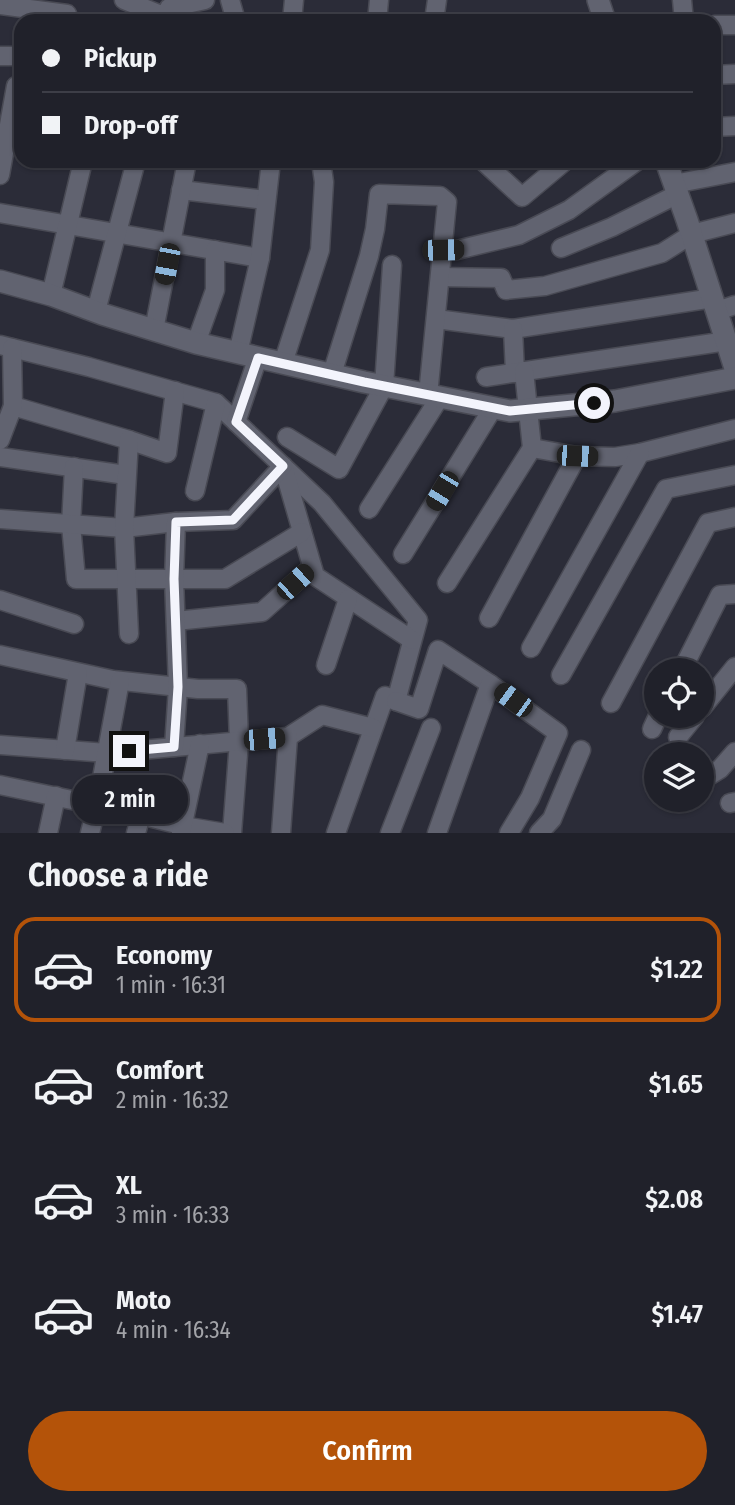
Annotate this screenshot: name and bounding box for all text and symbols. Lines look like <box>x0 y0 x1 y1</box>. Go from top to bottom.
text: Pickup <box>84 43 157 74</box>
text: Drop-off <box>84 110 177 141</box>
car <box>422 239 465 261</box>
car <box>153 241 182 287</box>
route start <box>578 387 610 419</box>
car <box>556 445 599 467</box>
car <box>423 468 462 514</box>
car <box>273 560 318 604</box>
map controls <box>644 658 714 812</box>
button: locate <box>644 658 714 728</box>
car <box>490 679 537 721</box>
car <box>243 727 286 751</box>
route end <box>113 735 145 767</box>
button: layers <box>644 742 714 812</box>
callout: 2 min <box>71 776 187 824</box>
text: 2 min <box>104 785 156 813</box>
text: Choose a ride <box>28 856 209 894</box>
icon: car <box>32 938 95 1001</box>
text: Economy <box>116 940 212 971</box>
text: $1.22 <box>650 954 703 985</box>
text: 1 min · 16:31 <box>116 971 226 999</box>
icon: car <box>32 1053 95 1116</box>
text: Comfort <box>116 1055 204 1086</box>
text: $1.65 <box>649 1069 703 1100</box>
text: 2 min · 16:32 <box>116 1086 229 1114</box>
icon: car <box>32 1168 95 1231</box>
text: XL <box>116 1170 142 1201</box>
text: $2.08 <box>645 1184 703 1215</box>
text: 3 min · 16:33 <box>116 1201 229 1229</box>
icon: car <box>32 1283 95 1346</box>
text: Moto <box>116 1285 171 1316</box>
text: $1.47 <box>651 1299 703 1330</box>
text: 4 min · 16:34 <box>116 1316 231 1344</box>
button: Confirm <box>28 1411 707 1491</box>

